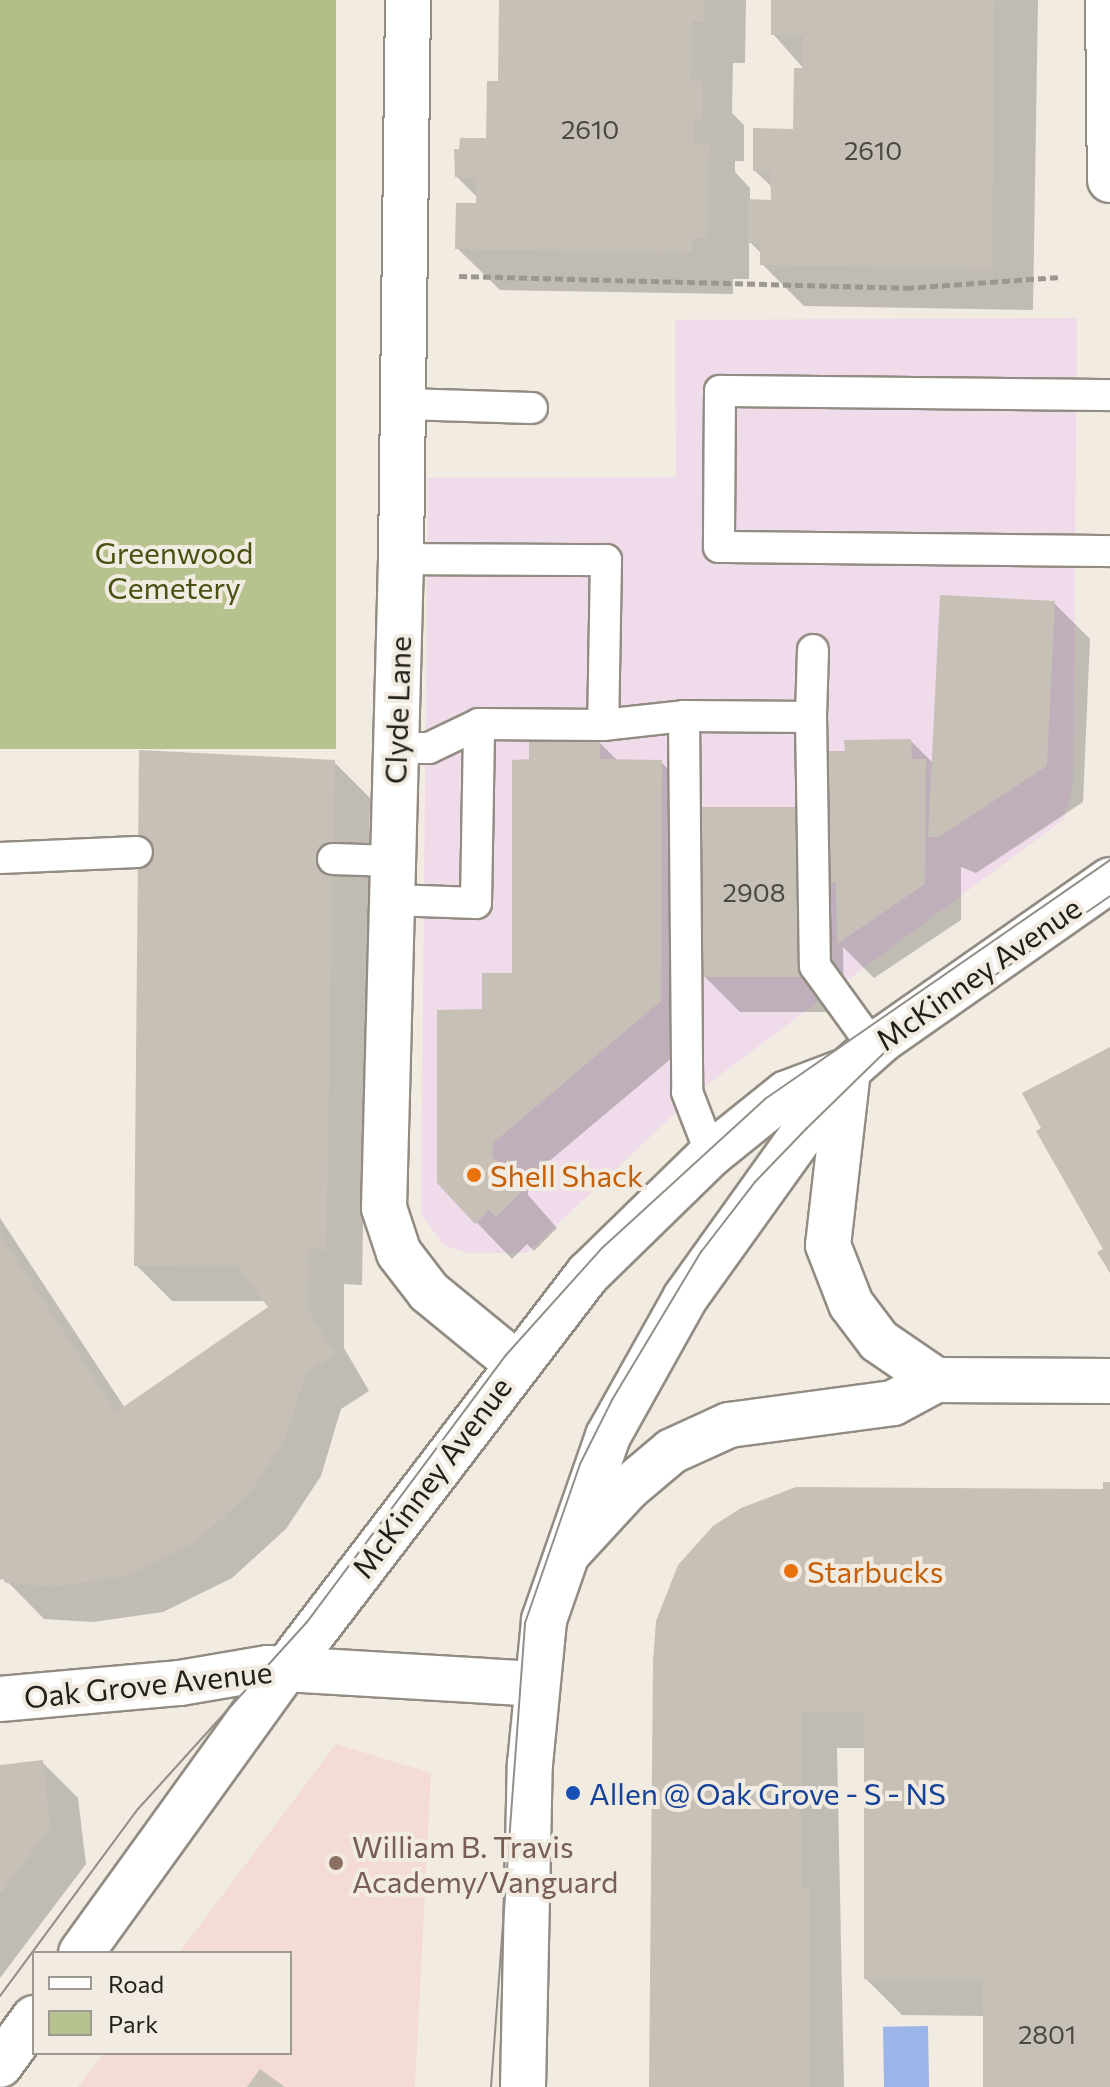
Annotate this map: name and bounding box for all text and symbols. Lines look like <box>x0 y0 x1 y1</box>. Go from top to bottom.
house number: 2610 <box>561 113 619 145</box>
house number: 2610 <box>844 134 902 166</box>
park label: Greenwood Cemetery <box>95 534 253 604</box>
street label: Clyde Lane <box>376 635 418 785</box>
house number: 2908 <box>723 876 785 908</box>
street label: McKinney Avenue <box>868 889 1088 1057</box>
place label: Shell Shack <box>490 1157 643 1193</box>
marker: Shell Shack <box>465 1166 483 1184</box>
street label: McKinney Avenue <box>344 1369 518 1585</box>
place label: Starbucks <box>807 1553 944 1589</box>
marker: Starbucks <box>782 1562 800 1580</box>
street label: Oak Grove Avenue <box>22 1653 274 1715</box>
place label: Allen @ Oak Grove - S - NS <box>589 1775 946 1811</box>
marker: Allen @ Oak Grove - S - NS <box>564 1784 582 1802</box>
place label: William B. Travis Academy/Vanguard <box>352 1828 618 1898</box>
marker: William B. Travis Academy/Vanguard <box>327 1854 345 1872</box>
legend <box>32 1951 292 2055</box>
text: Road <box>108 1969 164 1998</box>
text: Park <box>108 2009 158 2038</box>
house number: 2801 <box>1018 2018 1076 2050</box>

